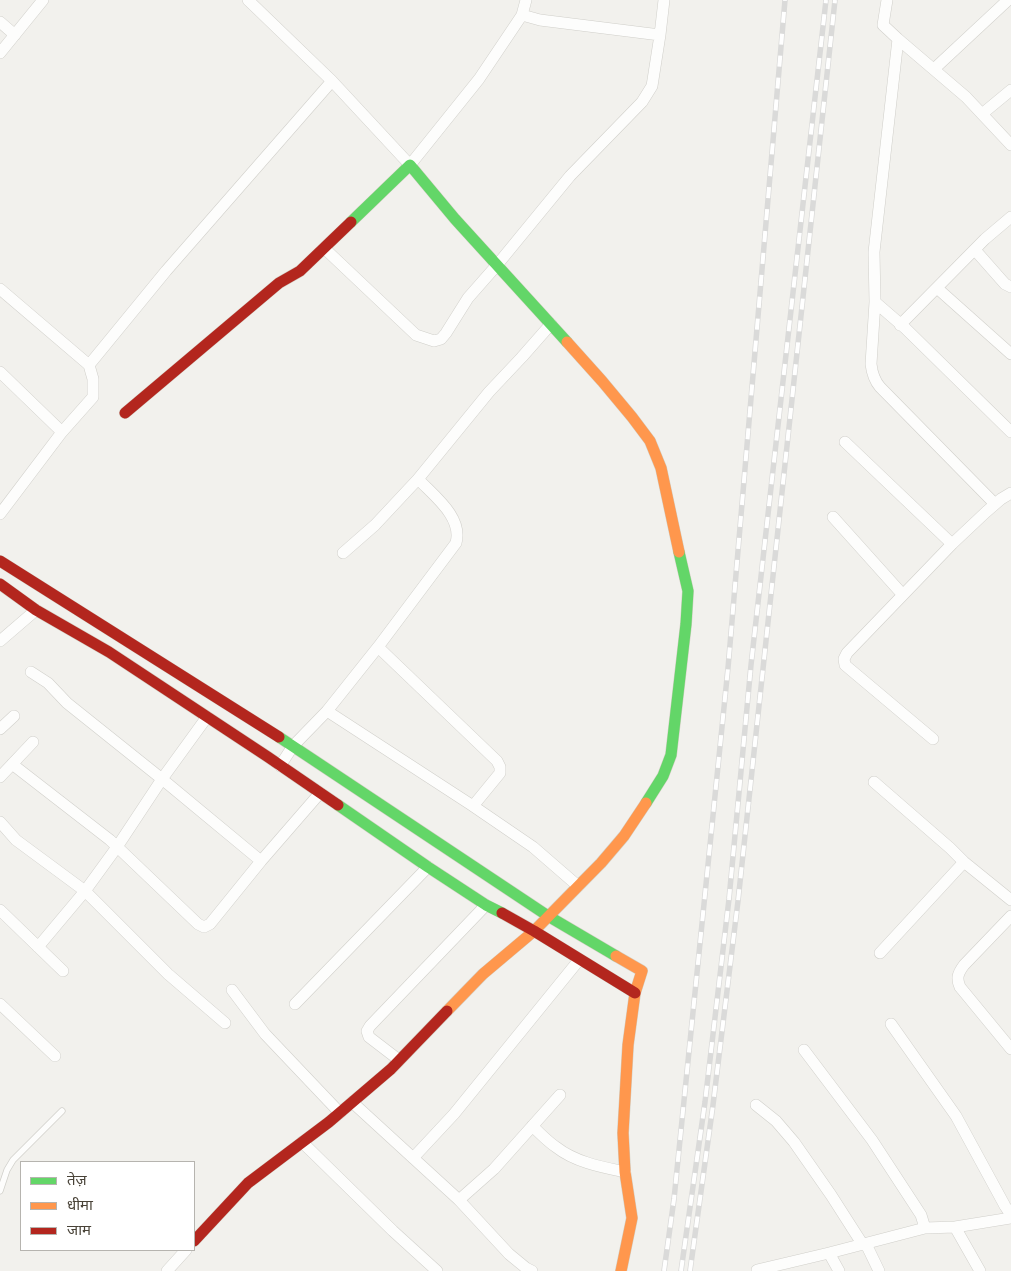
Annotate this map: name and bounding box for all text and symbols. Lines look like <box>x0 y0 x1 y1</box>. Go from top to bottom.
legend <box>20 1161 195 1251</box>
text: तेज़ <box>67 1171 87 1189</box>
text: धीमा <box>67 1196 93 1214</box>
text: जाम <box>67 1221 91 1239</box>

